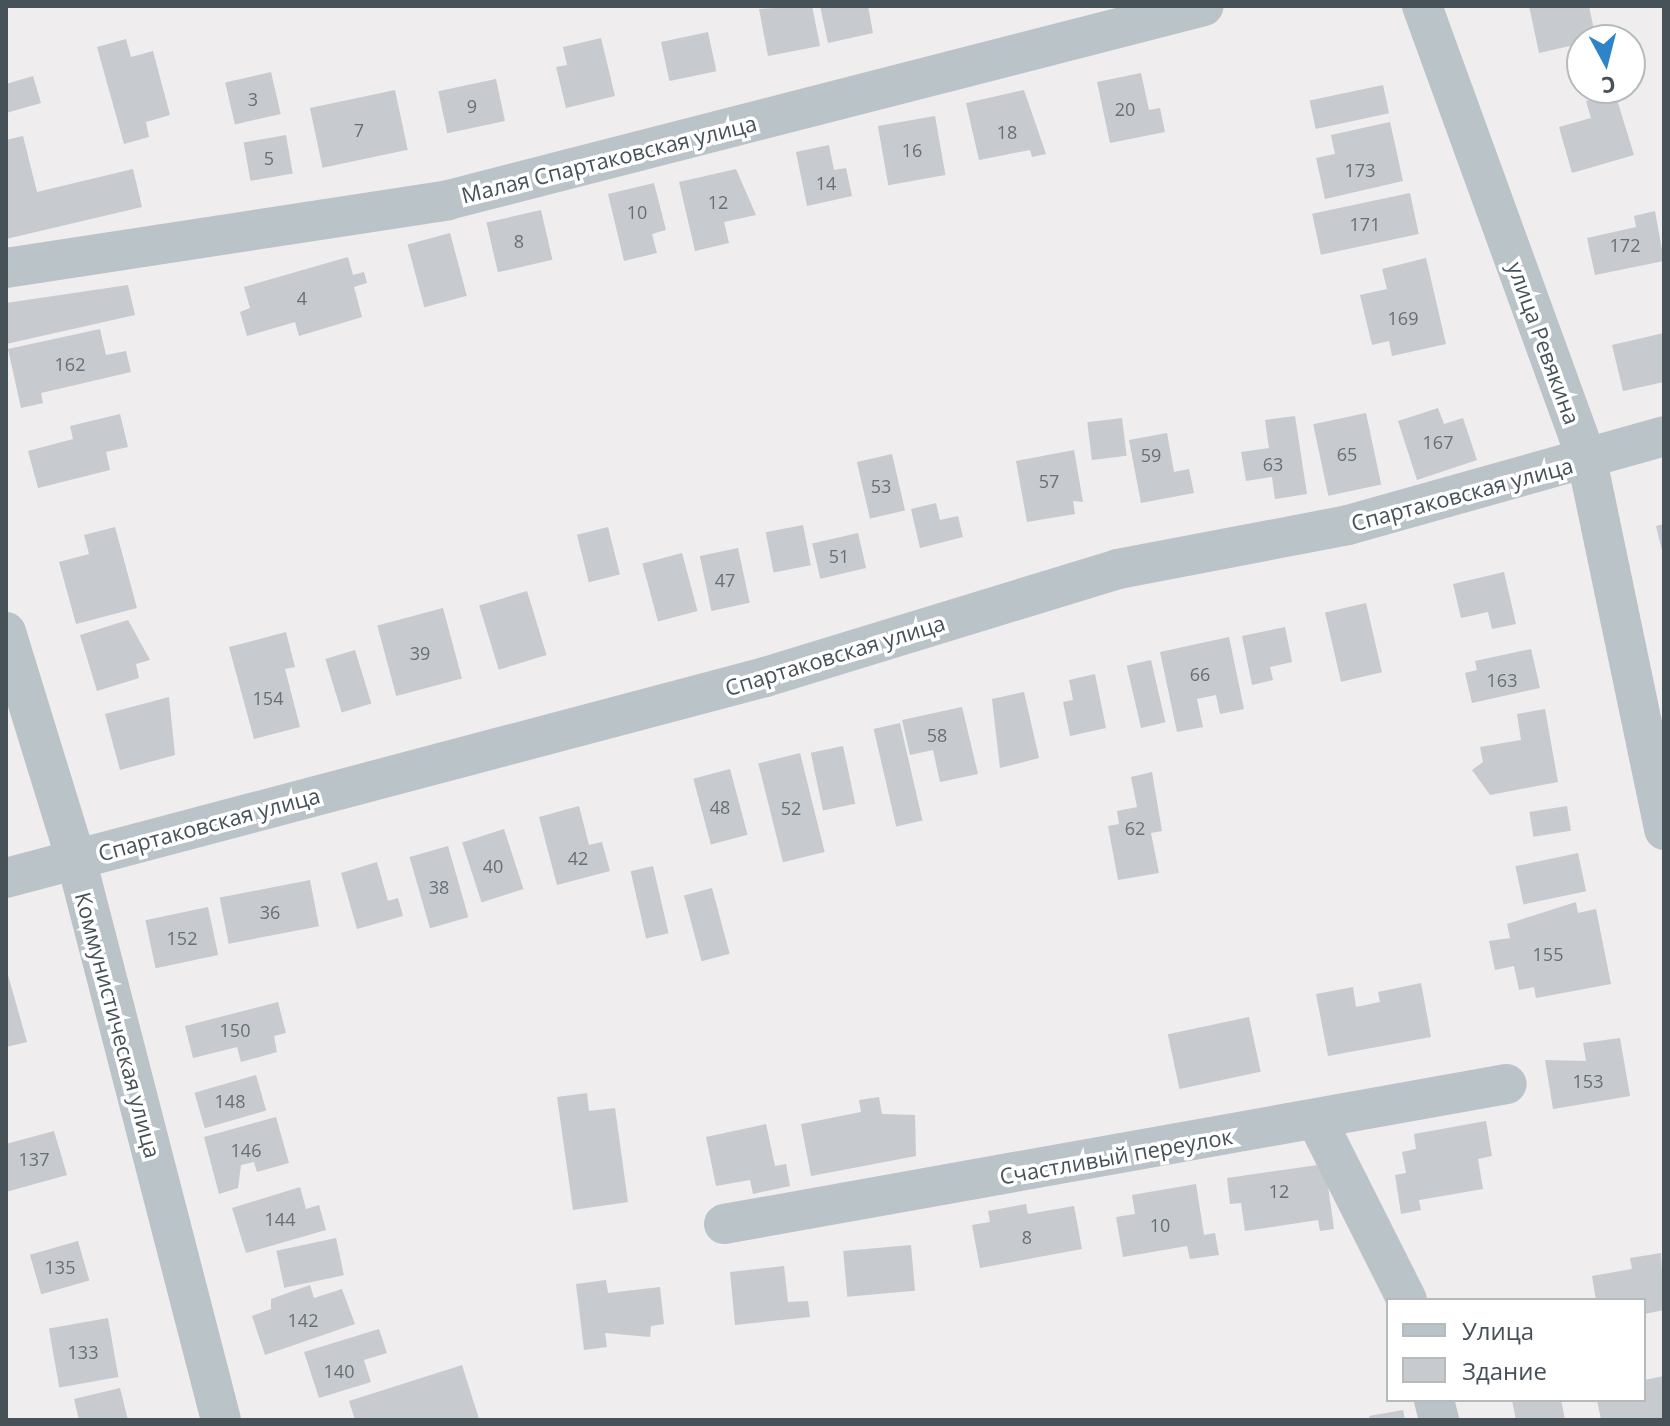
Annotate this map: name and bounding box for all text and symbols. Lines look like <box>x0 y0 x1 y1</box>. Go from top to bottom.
north arrow <box>1566 24 1646 104</box>
text: С <box>1600 70 1617 102</box>
house number: 3 <box>248 88 258 110</box>
house number: 9 <box>467 95 477 117</box>
house number: 20 <box>1115 98 1135 120</box>
street label: Малая Спартаковская улица <box>459 110 759 208</box>
house number: 7 <box>354 119 364 141</box>
house number: 18 <box>997 121 1017 143</box>
house number: 16 <box>902 139 922 161</box>
house number: 5 <box>264 147 274 169</box>
house number: 173 <box>1345 159 1375 181</box>
house number: 14 <box>816 172 836 194</box>
house number: 12 <box>708 191 728 213</box>
house number: 10 <box>627 201 647 223</box>
house number: 171 <box>1350 213 1380 235</box>
house number: 8 <box>514 230 524 252</box>
house number: 172 <box>1610 234 1640 256</box>
street label: улица Ревякина <box>1502 258 1586 428</box>
house number: 4 <box>297 287 307 309</box>
house number: 169 <box>1388 307 1418 329</box>
house number: 162 <box>55 353 85 375</box>
house number: 167 <box>1423 431 1453 453</box>
house number: 65 <box>1337 443 1357 465</box>
house number: 59 <box>1141 444 1161 466</box>
street label: Спартаковская улица <box>1348 452 1576 536</box>
house number: 63 <box>1263 453 1283 475</box>
house number: 57 <box>1039 470 1059 492</box>
house number: 53 <box>871 475 891 497</box>
house number: 51 <box>829 545 849 567</box>
house number: 47 <box>715 569 735 591</box>
street label: Спартаковская улица <box>722 609 948 701</box>
house number: 39 <box>410 642 430 664</box>
house number: 66 <box>1190 663 1210 685</box>
house number: 163 <box>1487 669 1517 691</box>
house number: 154 <box>253 687 283 709</box>
house number: 58 <box>927 724 947 746</box>
street label: Спартаковская улица <box>95 782 323 866</box>
house number: 48 <box>710 796 730 818</box>
house number: 52 <box>781 797 801 819</box>
house number: 62 <box>1125 817 1145 839</box>
house number: 42 <box>568 847 588 869</box>
house number: 40 <box>483 855 503 877</box>
house number: 38 <box>429 876 449 898</box>
street label: Коммунистическая улица <box>70 889 166 1161</box>
house number: 36 <box>260 901 280 923</box>
house number: 152 <box>167 927 197 949</box>
house number: 155 <box>1533 943 1563 965</box>
house number: 150 <box>220 1019 250 1041</box>
house number: 153 <box>1573 1070 1603 1092</box>
house number: 148 <box>215 1090 245 1112</box>
street label: Счастливый переулок <box>997 1122 1235 1190</box>
house number: 146 <box>231 1139 261 1161</box>
house number: 137 <box>19 1148 49 1170</box>
house number: 12 <box>1269 1180 1289 1202</box>
house number: 144 <box>265 1208 295 1230</box>
house number: 10 <box>1150 1214 1170 1236</box>
house number: 8 <box>1022 1226 1032 1248</box>
house number: 135 <box>45 1256 75 1278</box>
legend <box>1386 1298 1646 1402</box>
house number: 142 <box>288 1309 318 1331</box>
text: Улица <box>1462 1314 1534 1347</box>
house number: 133 <box>68 1341 98 1363</box>
text: Здание <box>1462 1354 1547 1387</box>
house number: 140 <box>324 1360 354 1382</box>

